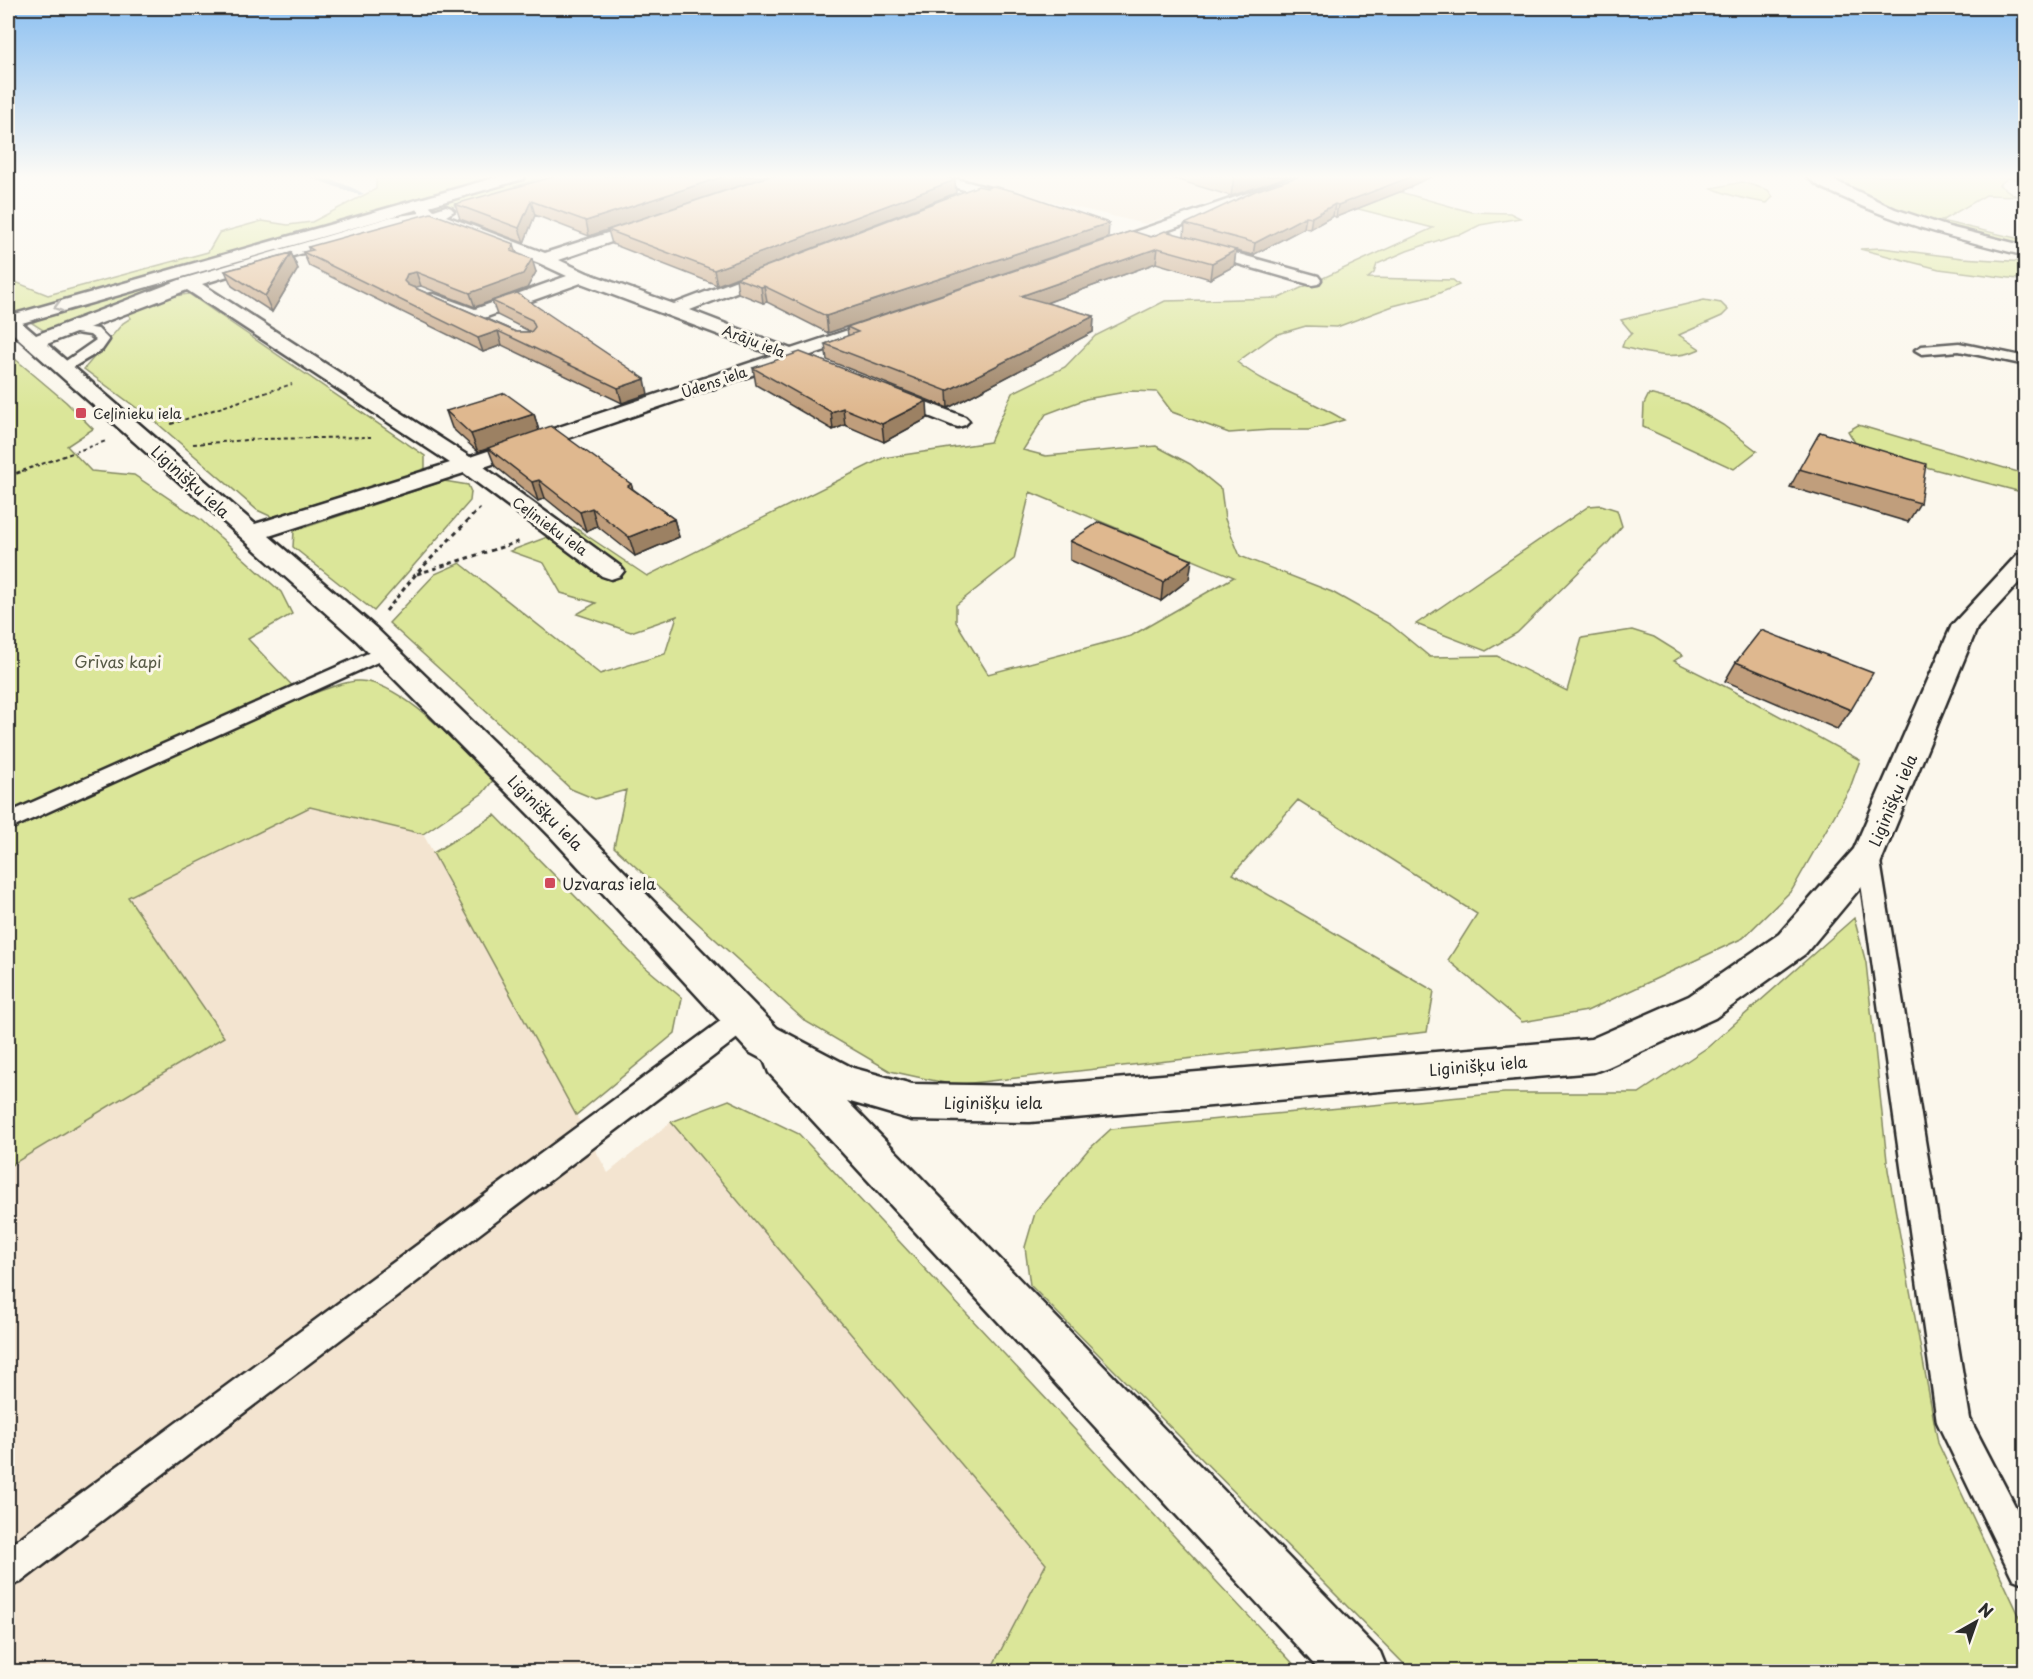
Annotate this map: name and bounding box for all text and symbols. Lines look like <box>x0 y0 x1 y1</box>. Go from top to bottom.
one-way arrow <box>53 300 64 312</box>
street label: Arāju iela <box>720 319 789 363</box>
street label: Ūdens iela <box>678 361 750 403</box>
place label: Ceļinieku iela <box>93 403 182 424</box>
marker: Ceļinieku iela <box>74 406 88 420</box>
street label: Liginišķu iela <box>146 439 236 523</box>
street label: Ceļinieku iela <box>508 492 592 561</box>
park label: Grīvas kapi <box>74 649 162 673</box>
street label: Liginišķu iela <box>1862 750 1922 850</box>
street label: Liginišķu iela <box>503 769 589 855</box>
place label: Uzvaras iela <box>562 871 656 895</box>
marker: Uzvaras iela <box>543 876 557 890</box>
street label: Liginišķu iela <box>1428 1049 1528 1081</box>
street label: Liginišķu iela <box>944 1090 1042 1114</box>
north arrow <box>1946 1592 2006 1652</box>
text: N <box>1974 1596 1999 1623</box>

